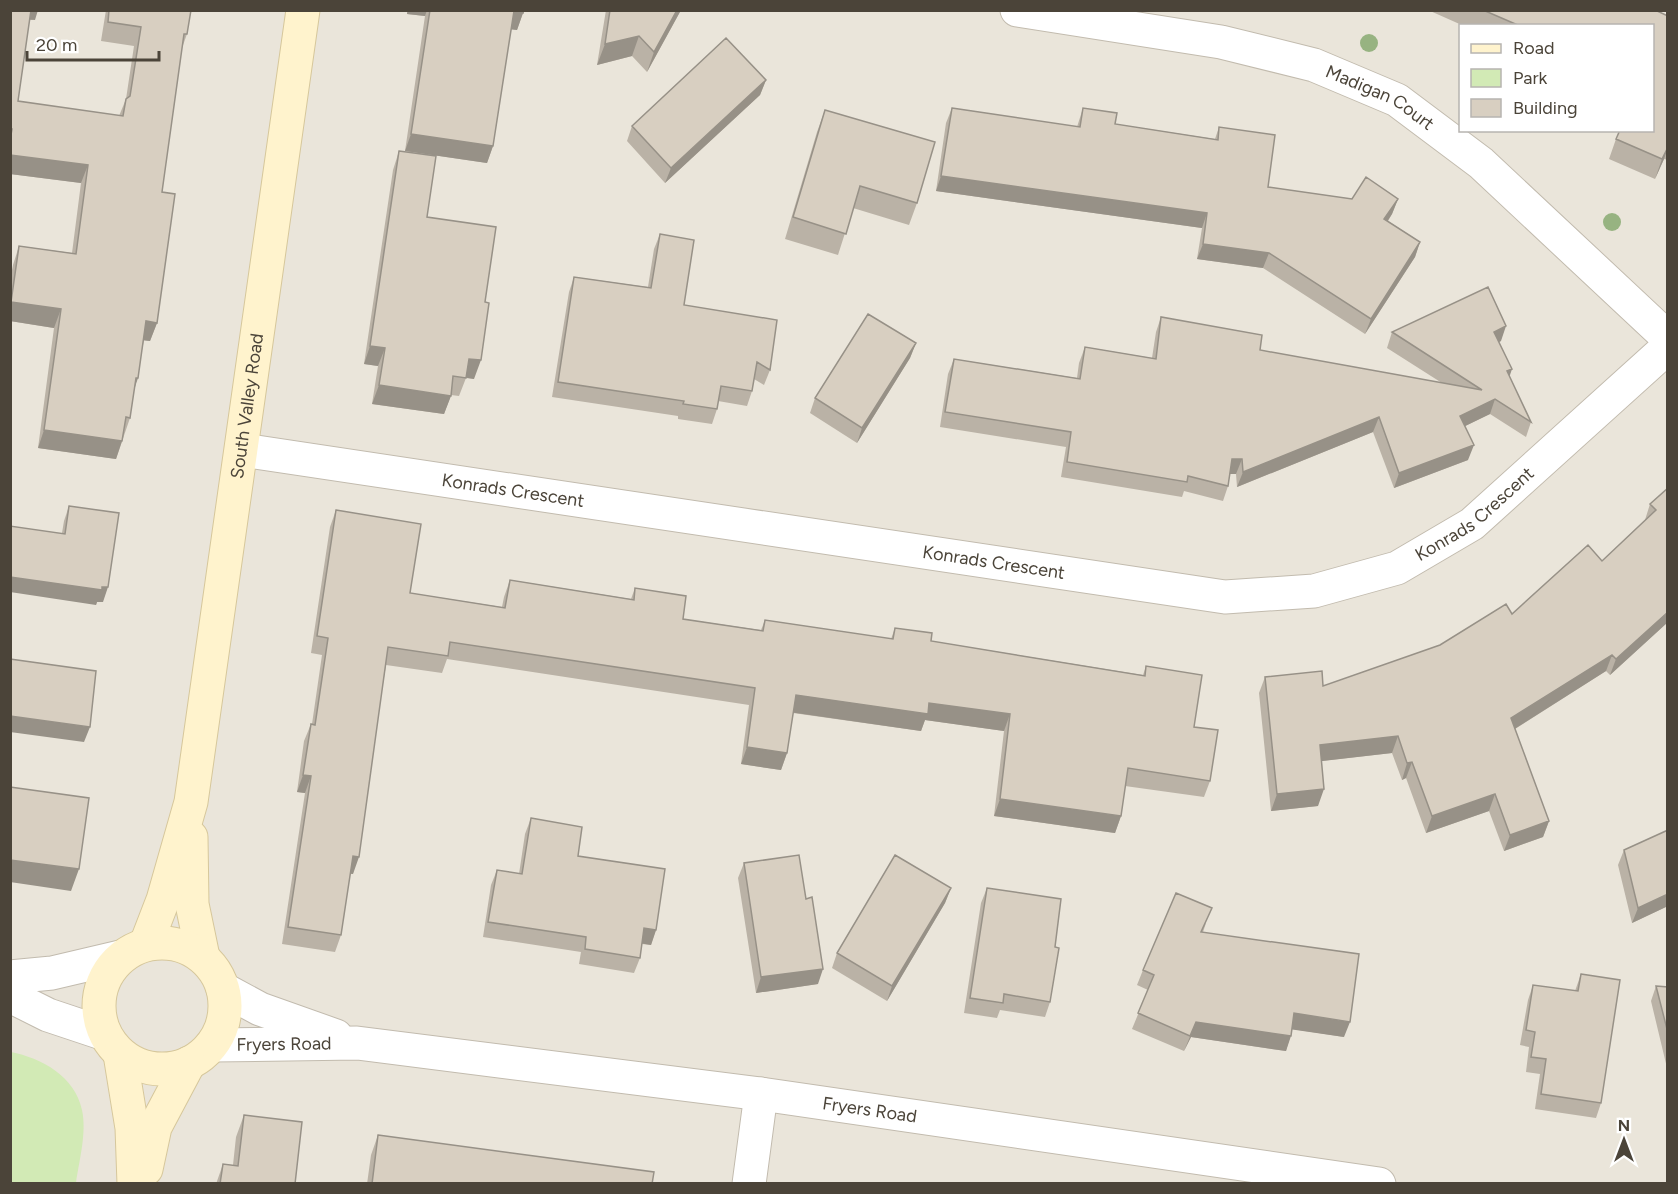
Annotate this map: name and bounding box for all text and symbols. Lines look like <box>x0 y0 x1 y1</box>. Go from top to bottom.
scale bar <box>27 24 159 62</box>
legend <box>1459 24 1654 132</box>
text: 20 m <box>36 34 77 56</box>
text: Road <box>1513 37 1554 59</box>
street label: Madigan Court <box>1322 60 1439 135</box>
text: Park <box>1513 67 1548 89</box>
text: Building <box>1513 97 1578 119</box>
street label: South Valley Road <box>226 332 268 480</box>
street label: Konrads Crescent <box>1411 462 1539 566</box>
street label: Konrads Crescent <box>440 469 586 512</box>
street label: Konrads Crescent <box>921 541 1067 584</box>
street label: Fryers Road <box>236 1032 332 1056</box>
street label: Fryers Road <box>821 1092 918 1128</box>
north arrow <box>1594 1110 1654 1170</box>
text: N <box>1618 1116 1630 1135</box>

